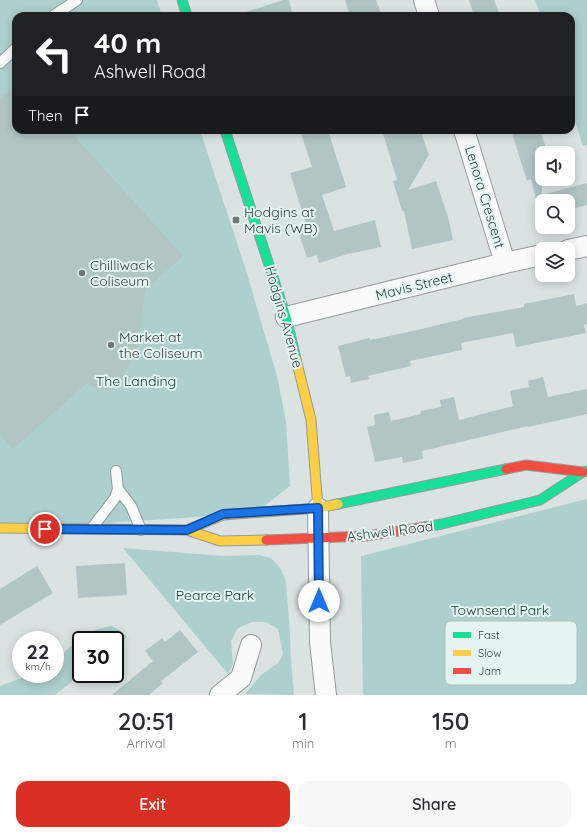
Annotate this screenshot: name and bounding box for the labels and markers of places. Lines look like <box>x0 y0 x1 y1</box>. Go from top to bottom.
place label: Hodgins at Mavis (WB) <box>244 203 318 237</box>
marker: Hodgins at Mavis (WB) <box>231 215 241 225</box>
place label: Chilliwack Coliseum <box>90 256 153 290</box>
marker: Chilliwack Coliseum <box>77 268 87 278</box>
place label: Market at the Coliseum <box>119 328 202 362</box>
marker: Market at the Coliseum <box>106 340 116 350</box>
pin <box>28 512 62 546</box>

